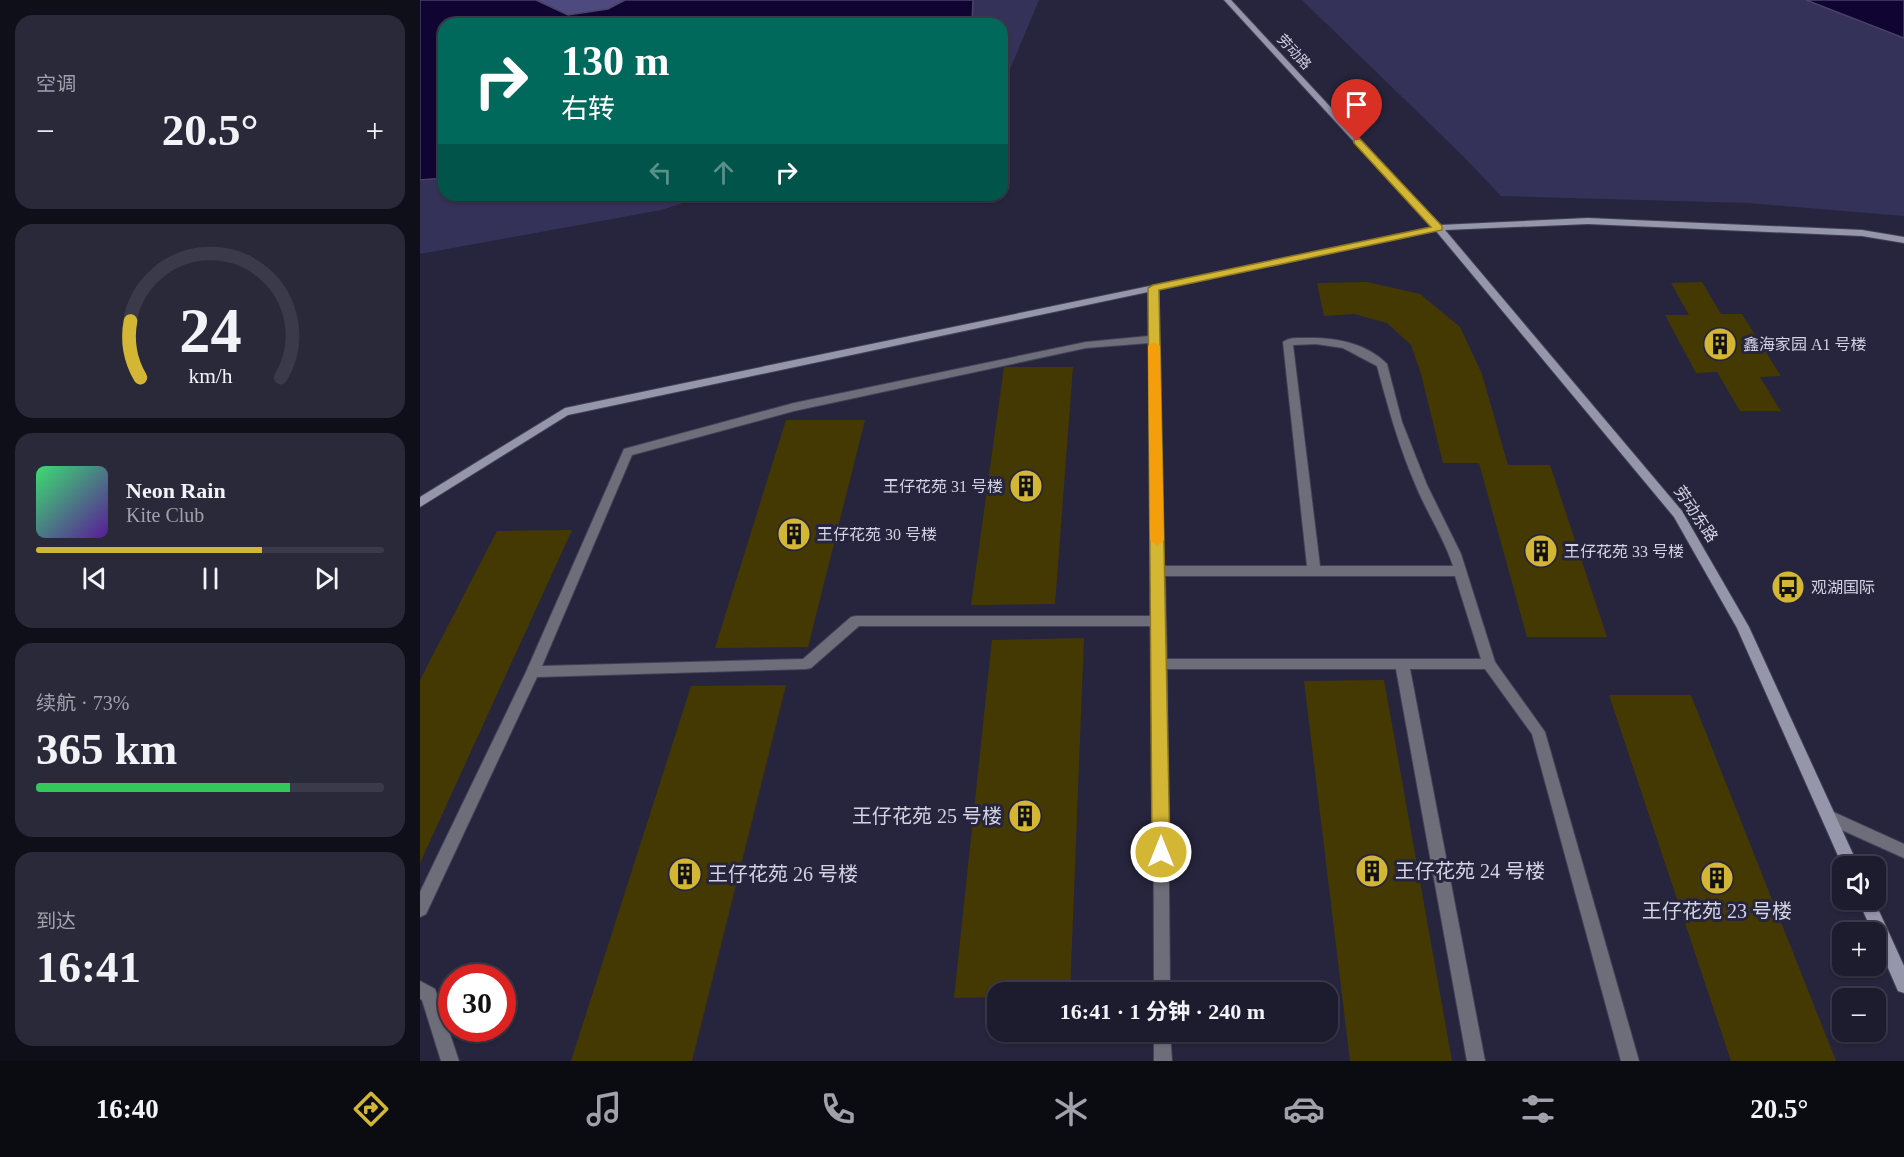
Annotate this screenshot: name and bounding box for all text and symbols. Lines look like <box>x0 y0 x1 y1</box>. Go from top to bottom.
street label: 劳动路 <box>1274 32 1314 72</box>
text: 130 m <box>561 38 670 84</box>
icon: right <box>462 42 540 120</box>
text: 空调 <box>36 73 76 95</box>
pin <box>1331 79 1382 141</box>
icon: arrive <box>1340 88 1373 121</box>
text: 右转 <box>561 94 615 124</box>
text: 20.5° <box>162 105 258 155</box>
text: − <box>36 113 55 149</box>
text: + <box>365 113 384 149</box>
icon: left <box>644 156 677 189</box>
icon: ahead <box>707 156 740 189</box>
icon: right <box>770 156 803 189</box>
text: 24 <box>179 296 241 365</box>
building icon: 鑫海家园 A1 号楼 <box>1702 326 1738 362</box>
place label: 鑫海家园 A1 号楼 <box>1743 336 1867 353</box>
text: km/h <box>188 365 232 389</box>
building icon: 王仔花苑 31 号楼 <box>1008 468 1044 504</box>
text: Neon Rain <box>126 478 226 503</box>
place label: 王仔花苑 31 号楼 <box>883 478 1003 495</box>
street label: 劳动东路 <box>1671 483 1721 545</box>
text: Kite Club <box>126 504 204 526</box>
building icon: 王仔花苑 30 号楼 <box>776 516 812 552</box>
place label: 王仔花苑 30 号楼 <box>817 526 937 543</box>
building icon: 王仔花苑 33 号楼 <box>1523 533 1559 569</box>
place label: 王仔花苑 33 号楼 <box>1564 543 1684 560</box>
icon: previous <box>78 562 111 595</box>
icon: pause <box>194 562 227 595</box>
icon: next <box>310 562 343 595</box>
bus stop icon: 观湖国际 <box>1770 569 1806 605</box>
place label: 观湖国际 <box>1811 579 1875 596</box>
text: 续航 · 73% <box>36 692 129 714</box>
text: 365 km <box>36 724 177 774</box>
building icon: 王仔花苑 25 号楼 <box>1007 798 1043 834</box>
place label: 王仔花苑 25 号楼 <box>852 805 1002 827</box>
position arrow <box>1129 820 1193 884</box>
building icon: 王仔花苑 24 号楼 <box>1354 853 1390 889</box>
building icon: 王仔花苑 26 号楼 <box>667 856 703 892</box>
map controls <box>1832 856 1886 1042</box>
button: sound <box>1832 856 1886 910</box>
place label: 王仔花苑 24 号楼 <box>1395 860 1545 882</box>
building icon: 王仔花苑 23 号楼 <box>1699 860 1735 896</box>
place label: 王仔花苑 26 号楼 <box>708 863 858 885</box>
place label: 王仔花苑 23 号楼 <box>1642 900 1792 922</box>
text: 到达 <box>36 910 76 932</box>
button: + <box>1832 922 1886 976</box>
text: 16:41 <box>36 942 141 992</box>
speed limit sign: 30 <box>438 964 516 1042</box>
button: − <box>1832 988 1886 1042</box>
text: 16:41 · 1 分钟 · 240 m <box>1060 999 1265 1024</box>
icon: directions <box>350 1088 392 1130</box>
icon: music <box>583 1088 625 1130</box>
icon: phone <box>817 1088 859 1130</box>
icon: climate <box>1050 1088 1092 1130</box>
icon: car <box>1283 1088 1325 1130</box>
icon: filters <box>1517 1088 1559 1130</box>
text: 16:40 <box>96 1094 159 1124</box>
text: 20.5° <box>1750 1094 1808 1124</box>

